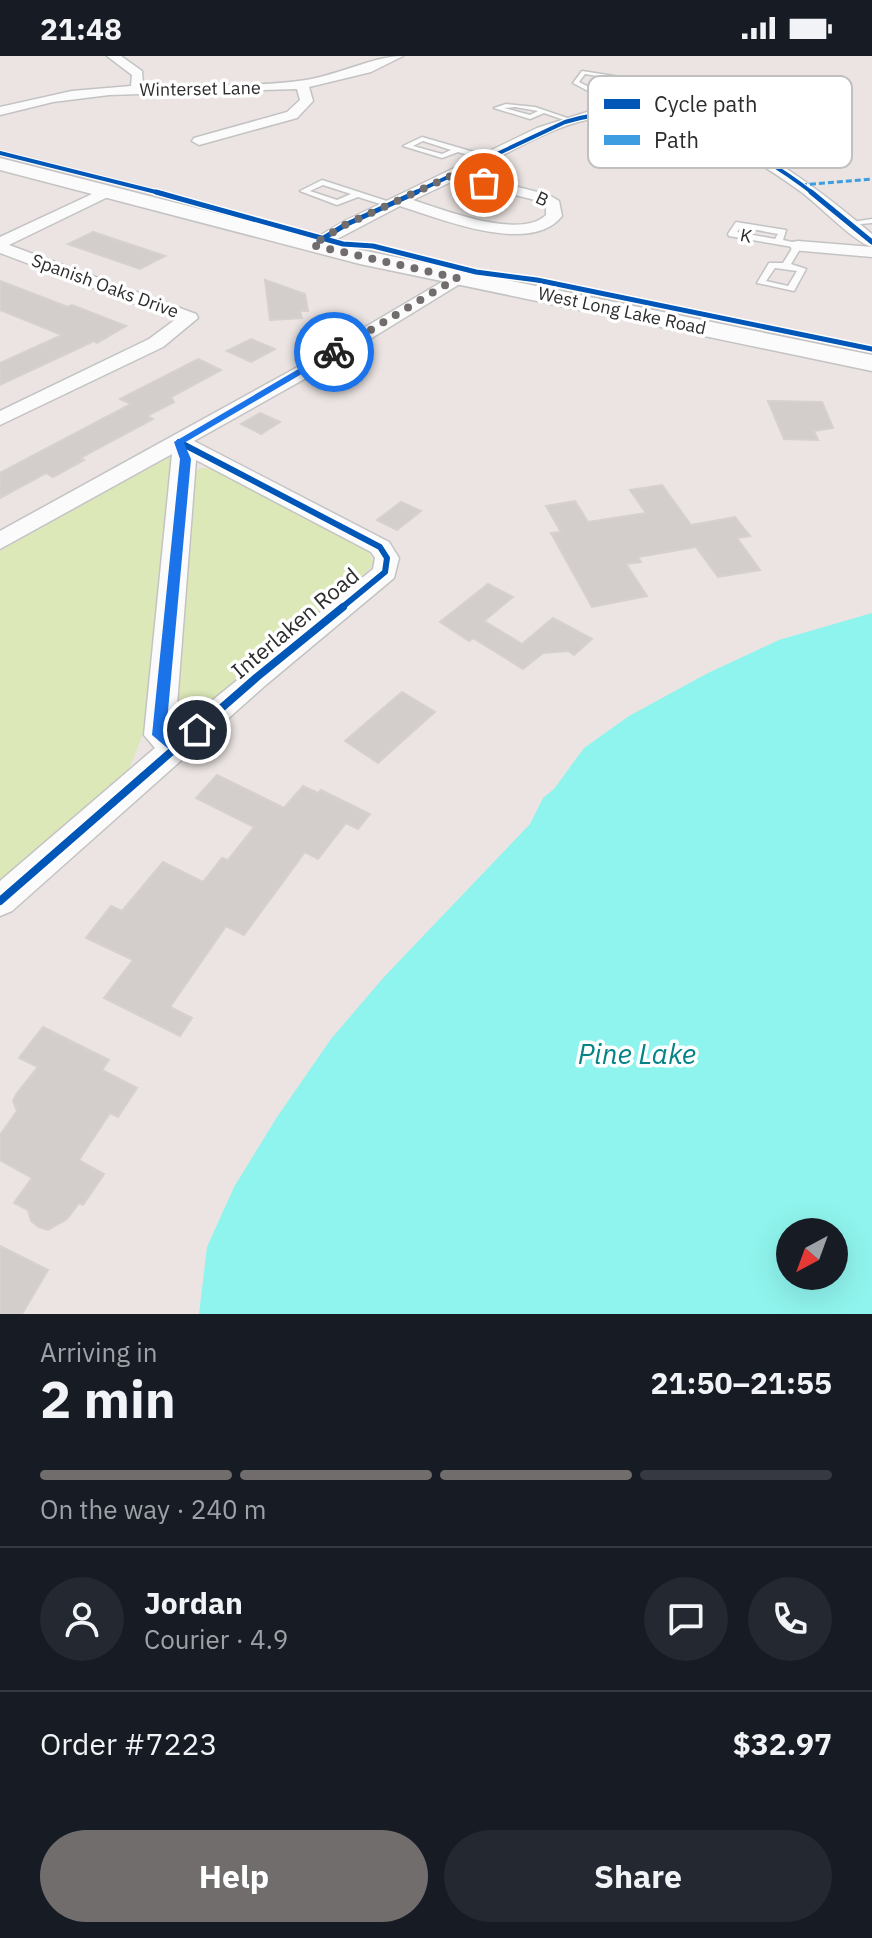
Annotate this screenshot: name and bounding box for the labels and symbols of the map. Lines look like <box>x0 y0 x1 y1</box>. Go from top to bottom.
street label: Winterset Lane <box>139 76 261 101</box>
legend <box>588 76 852 168</box>
text: Cycle path <box>654 89 758 118</box>
text: Path <box>654 125 699 154</box>
pin <box>450 149 518 217</box>
street label: B <box>532 186 552 211</box>
street label: K <box>738 223 754 248</box>
street label: Spanish Oaks Drive <box>28 248 182 323</box>
street label: West Long Lake Road <box>536 281 708 340</box>
courier <box>294 312 374 392</box>
street label: Interlaken Road <box>225 561 365 685</box>
pin <box>163 696 231 764</box>
water label: Pine Lake <box>578 1035 696 1072</box>
north arrow <box>776 1218 848 1290</box>

